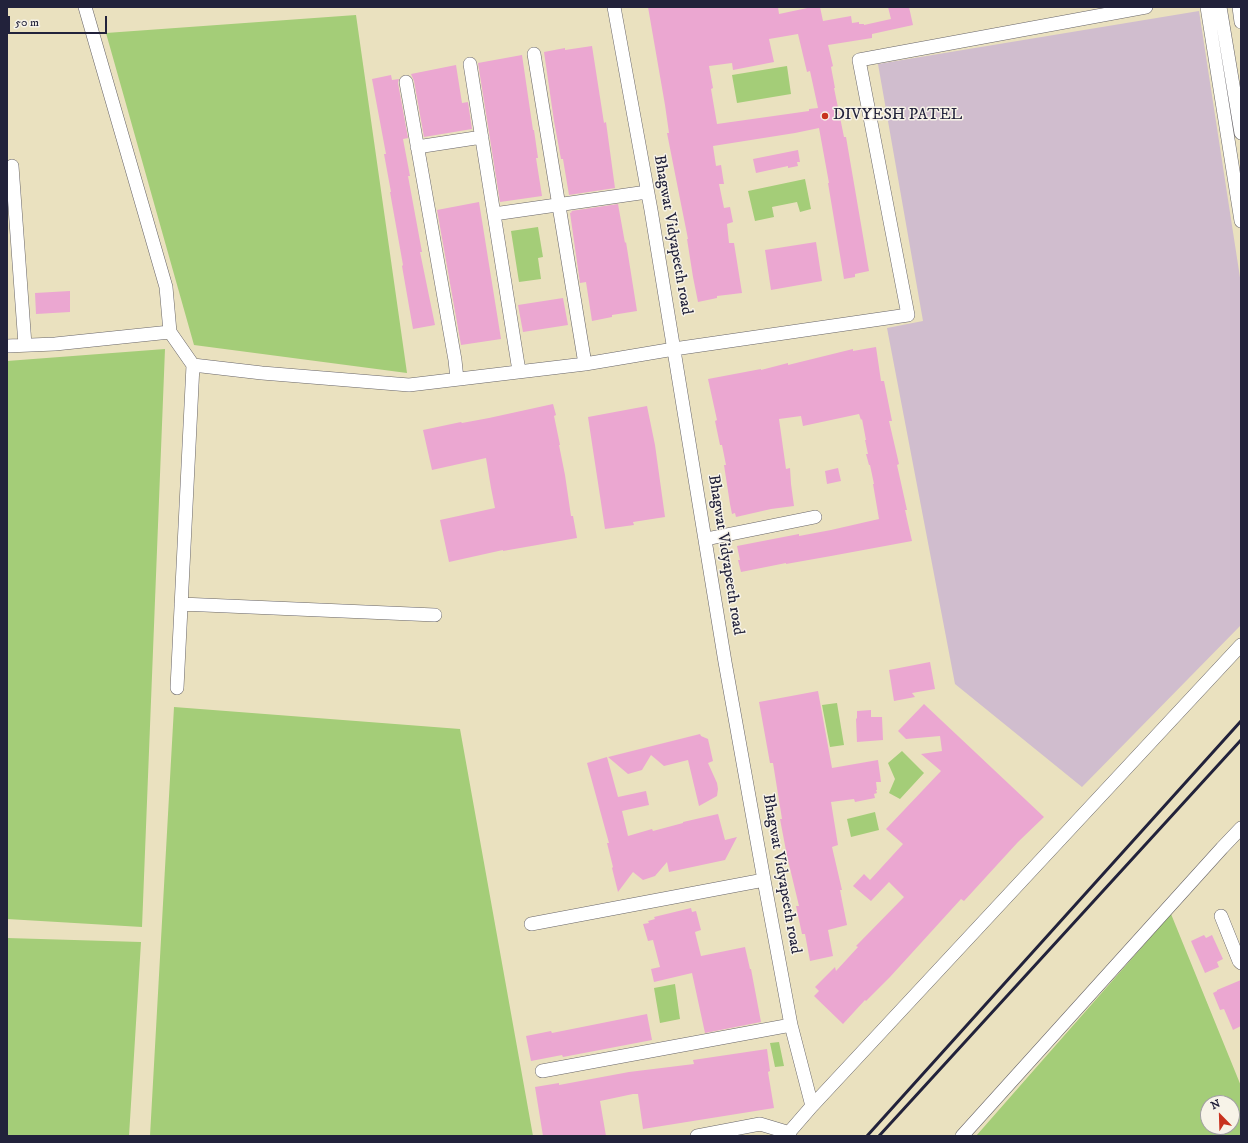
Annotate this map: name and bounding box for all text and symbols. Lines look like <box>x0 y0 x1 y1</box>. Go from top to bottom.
scale bar <box>10 8 109 34</box>
text: 50 m <box>15 15 39 30</box>
place label: DIVYESH PATEL <box>833 106 962 126</box>
marker: DIVYESH PATEL <box>820 111 830 121</box>
street label: Bhagwat Vidyapeeth road <box>648 154 696 316</box>
street label: Bhagwat Vidyapeeth road <box>703 473 747 637</box>
street label: Bhagwat Vidyapeeth road <box>757 793 805 955</box>
north arrow <box>1200 1095 1240 1135</box>
text: N <box>1209 1097 1223 1113</box>

